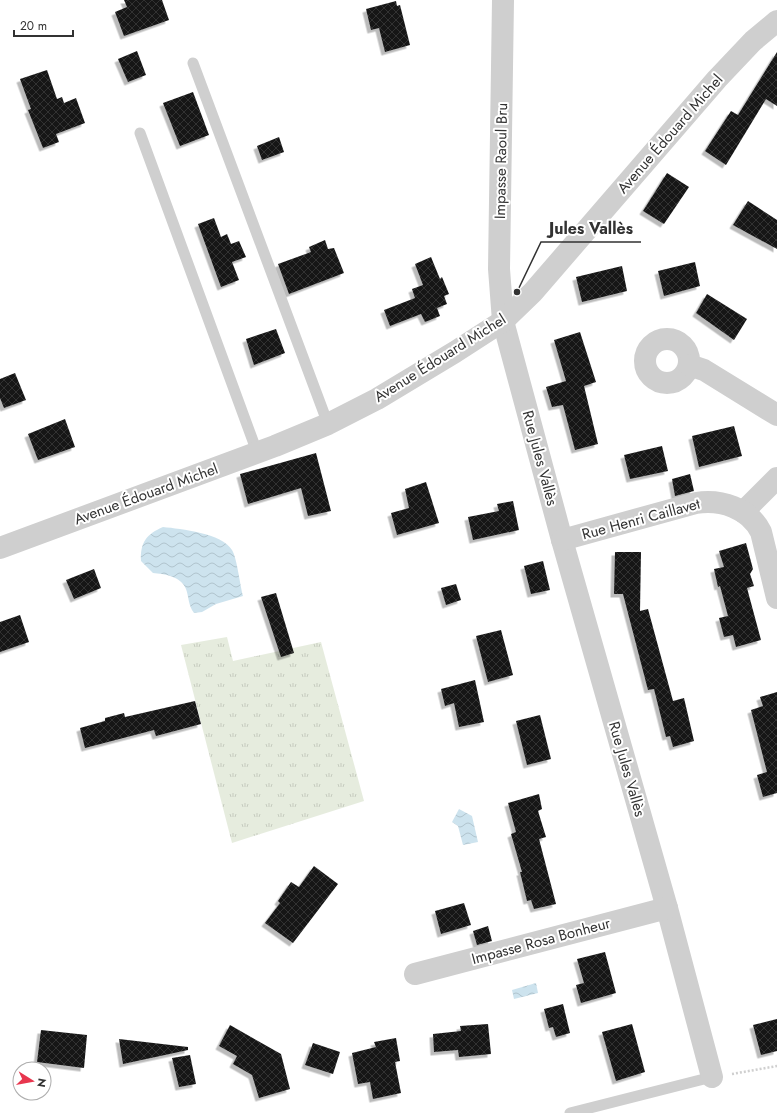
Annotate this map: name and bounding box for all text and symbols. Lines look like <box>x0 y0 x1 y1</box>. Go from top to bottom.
scale bar <box>14 12 73 38</box>
text: 20 m <box>20 17 47 35</box>
street label: Avenue Édouard Michel <box>612 70 728 198</box>
street label: Impasse Raoul Bru <box>489 103 513 219</box>
callout: Jules Vallès <box>541 214 641 242</box>
text: Jules Vallès <box>546 217 633 240</box>
street label: Avenue Édouard Michel <box>370 308 510 408</box>
street label: Rue Jules Vallès <box>517 408 563 508</box>
street label: Avenue Édouard Michel <box>71 458 221 530</box>
street label: Rue Henri Caillavet <box>579 493 703 545</box>
street label: Rue Jules Vallès <box>603 719 651 819</box>
street label: Impasse Rosa Bonheur <box>469 912 614 970</box>
north arrow <box>12 1061 52 1101</box>
text: N <box>33 1077 51 1089</box>

